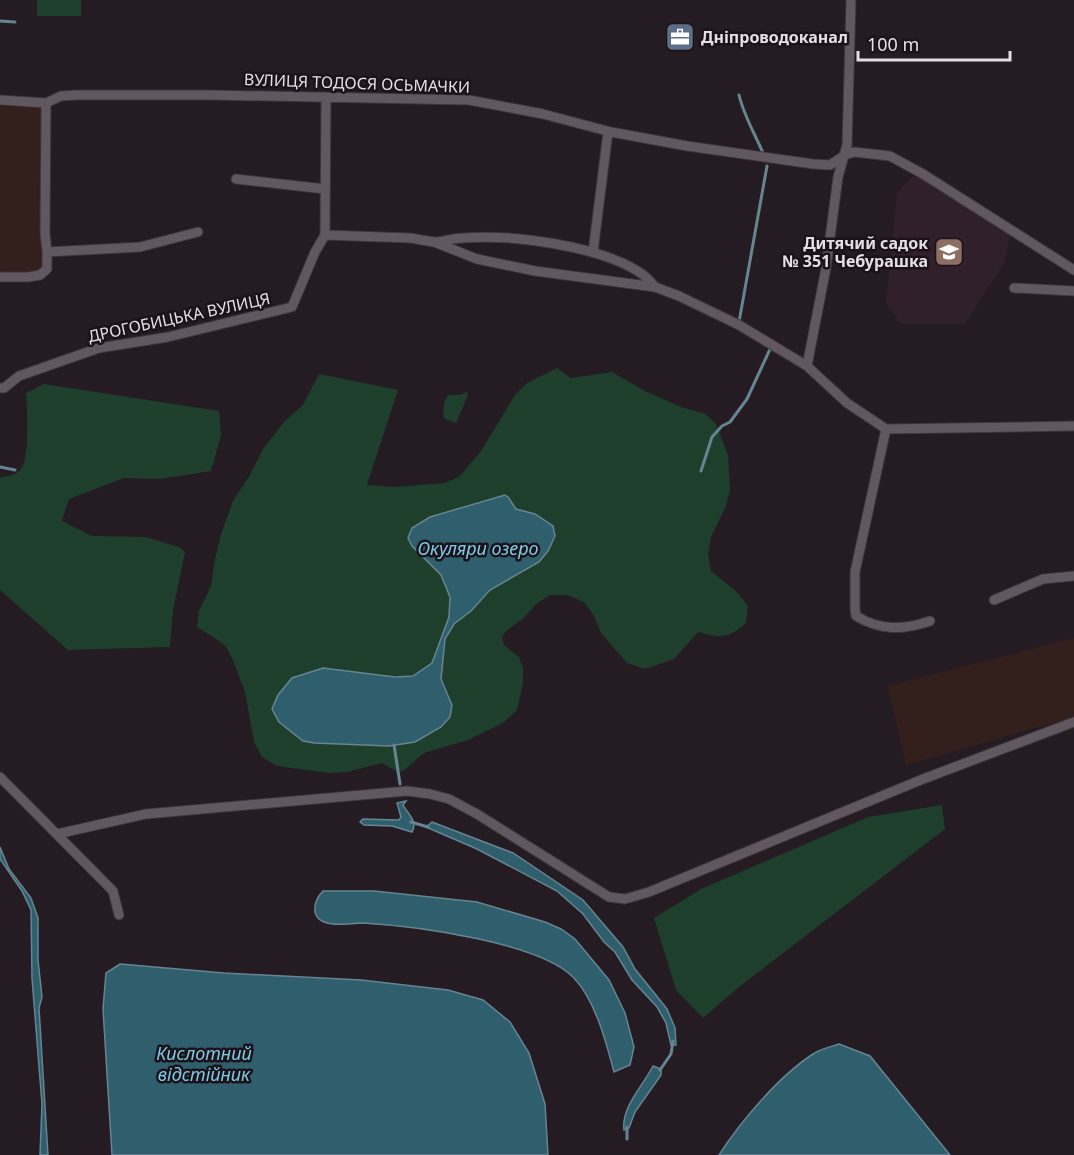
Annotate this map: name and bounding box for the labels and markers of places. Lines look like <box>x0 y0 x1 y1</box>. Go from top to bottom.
office icon: Дніпроводоканал <box>664 21 696 53</box>
place label: Дніпроводоканал <box>701 26 848 48</box>
place label: Дитячий садок № 351 Чебурашка <box>782 232 928 272</box>
school or university icon: Дитячий садок № 351 Чебурашка <box>933 236 965 268</box>

